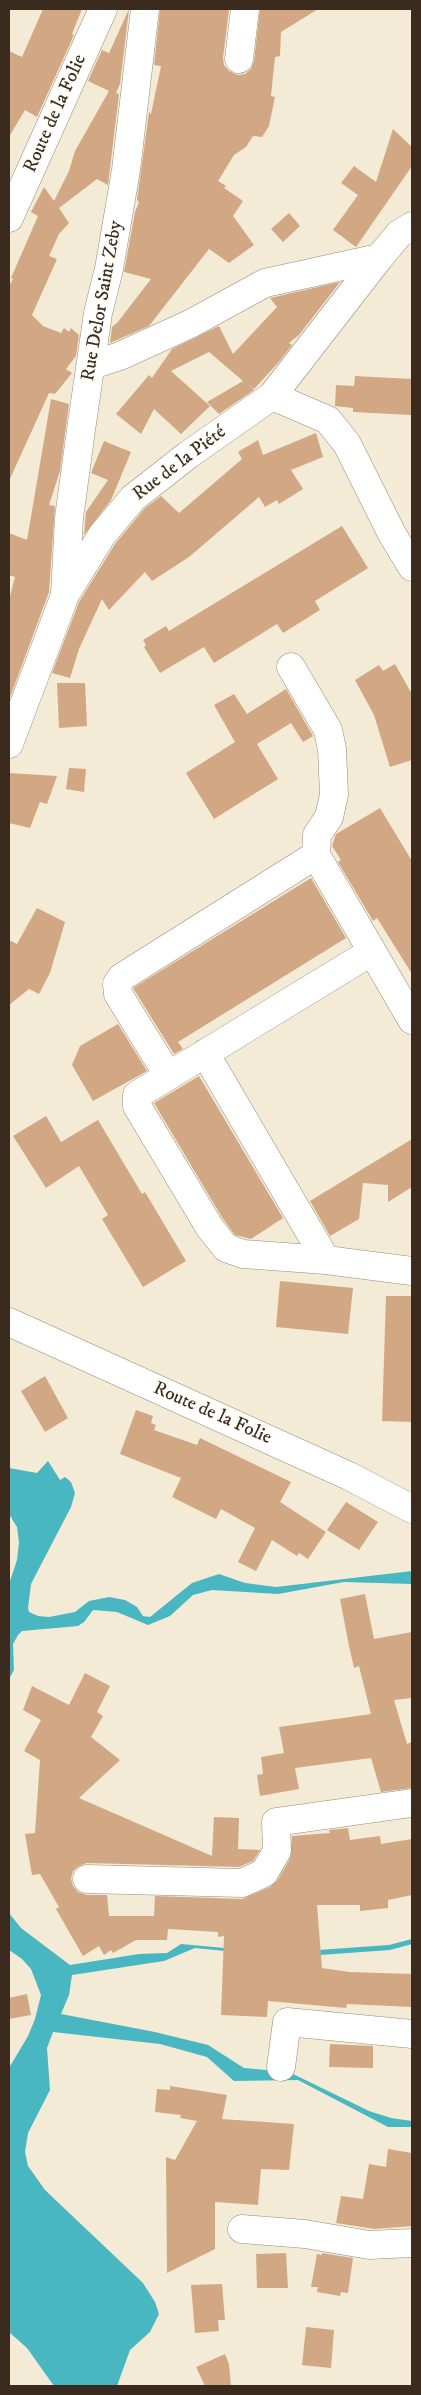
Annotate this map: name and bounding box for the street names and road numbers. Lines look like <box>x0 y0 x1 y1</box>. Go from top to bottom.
street label: Route de la Folie <box>20 51 92 177</box>
street label: Rue Delor Saint Zeby <box>78 219 128 383</box>
street label: Rue de la Piété <box>129 422 231 506</box>
street label: Route de la Folie <box>149 1378 275 1450</box>

